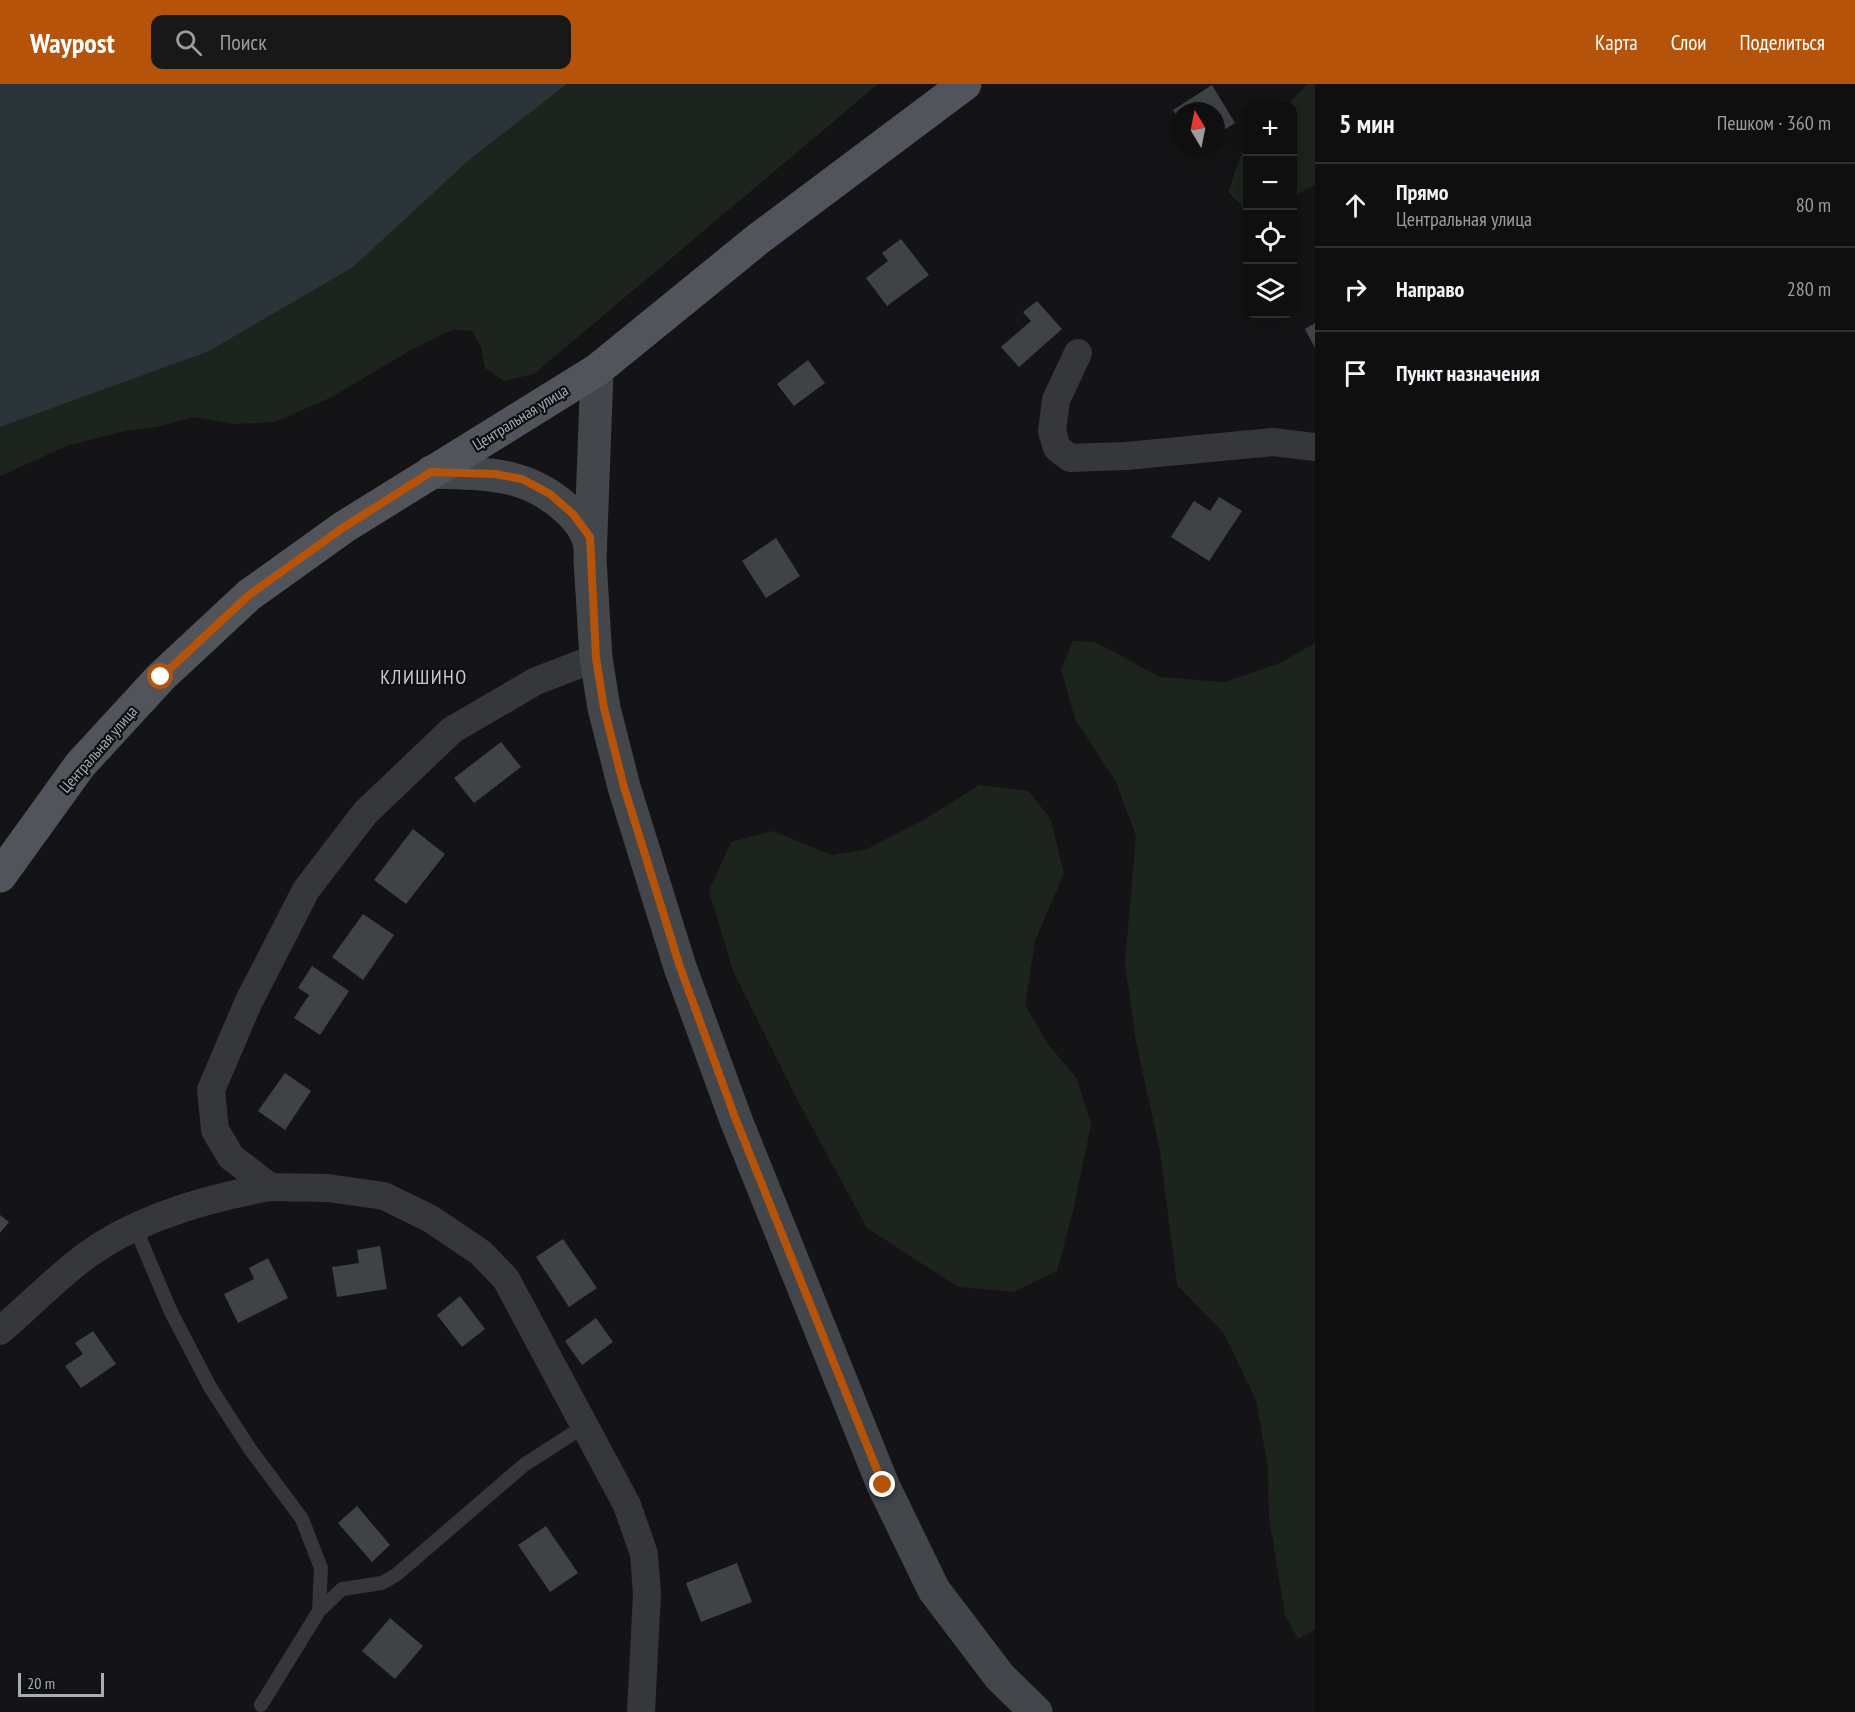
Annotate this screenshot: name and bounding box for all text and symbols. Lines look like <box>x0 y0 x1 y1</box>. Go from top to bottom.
search box <box>151 15 571 69</box>
text: Waypost <box>30 24 115 61</box>
icon: search <box>172 26 205 59</box>
text: Поиск <box>220 28 267 56</box>
text: Карта <box>1595 29 1638 56</box>
text: Слои <box>1671 29 1706 56</box>
text: Поделиться <box>1739 29 1825 56</box>
north arrow <box>1171 102 1225 156</box>
map controls <box>1243 102 1297 318</box>
button: + <box>1243 102 1297 156</box>
text: 5 мин <box>1339 107 1394 140</box>
text: Пешком · 360 m <box>1717 110 1831 136</box>
button: − <box>1243 156 1297 210</box>
text: Прямо <box>1396 178 1449 206</box>
icon: ahead <box>1339 189 1372 222</box>
text: 80 m <box>1796 192 1831 218</box>
text: Центральная улица <box>1396 206 1532 232</box>
button: locate <box>1243 210 1297 264</box>
button: layers <box>1243 264 1297 318</box>
icon: right <box>1339 273 1372 306</box>
text: Направо <box>1396 275 1464 303</box>
text: 280 m <box>1787 276 1831 302</box>
icon: arrive <box>1339 357 1372 390</box>
text: Пункт назначения <box>1396 359 1540 387</box>
street label: Центральная улица <box>469 380 571 454</box>
route start <box>147 663 173 689</box>
district label: КЛИШИНО <box>380 664 468 690</box>
street label: Центральная улица <box>55 701 141 797</box>
route end <box>869 1471 895 1497</box>
scale bar <box>18 1670 104 1698</box>
text: 20 m <box>27 1673 55 1693</box>

